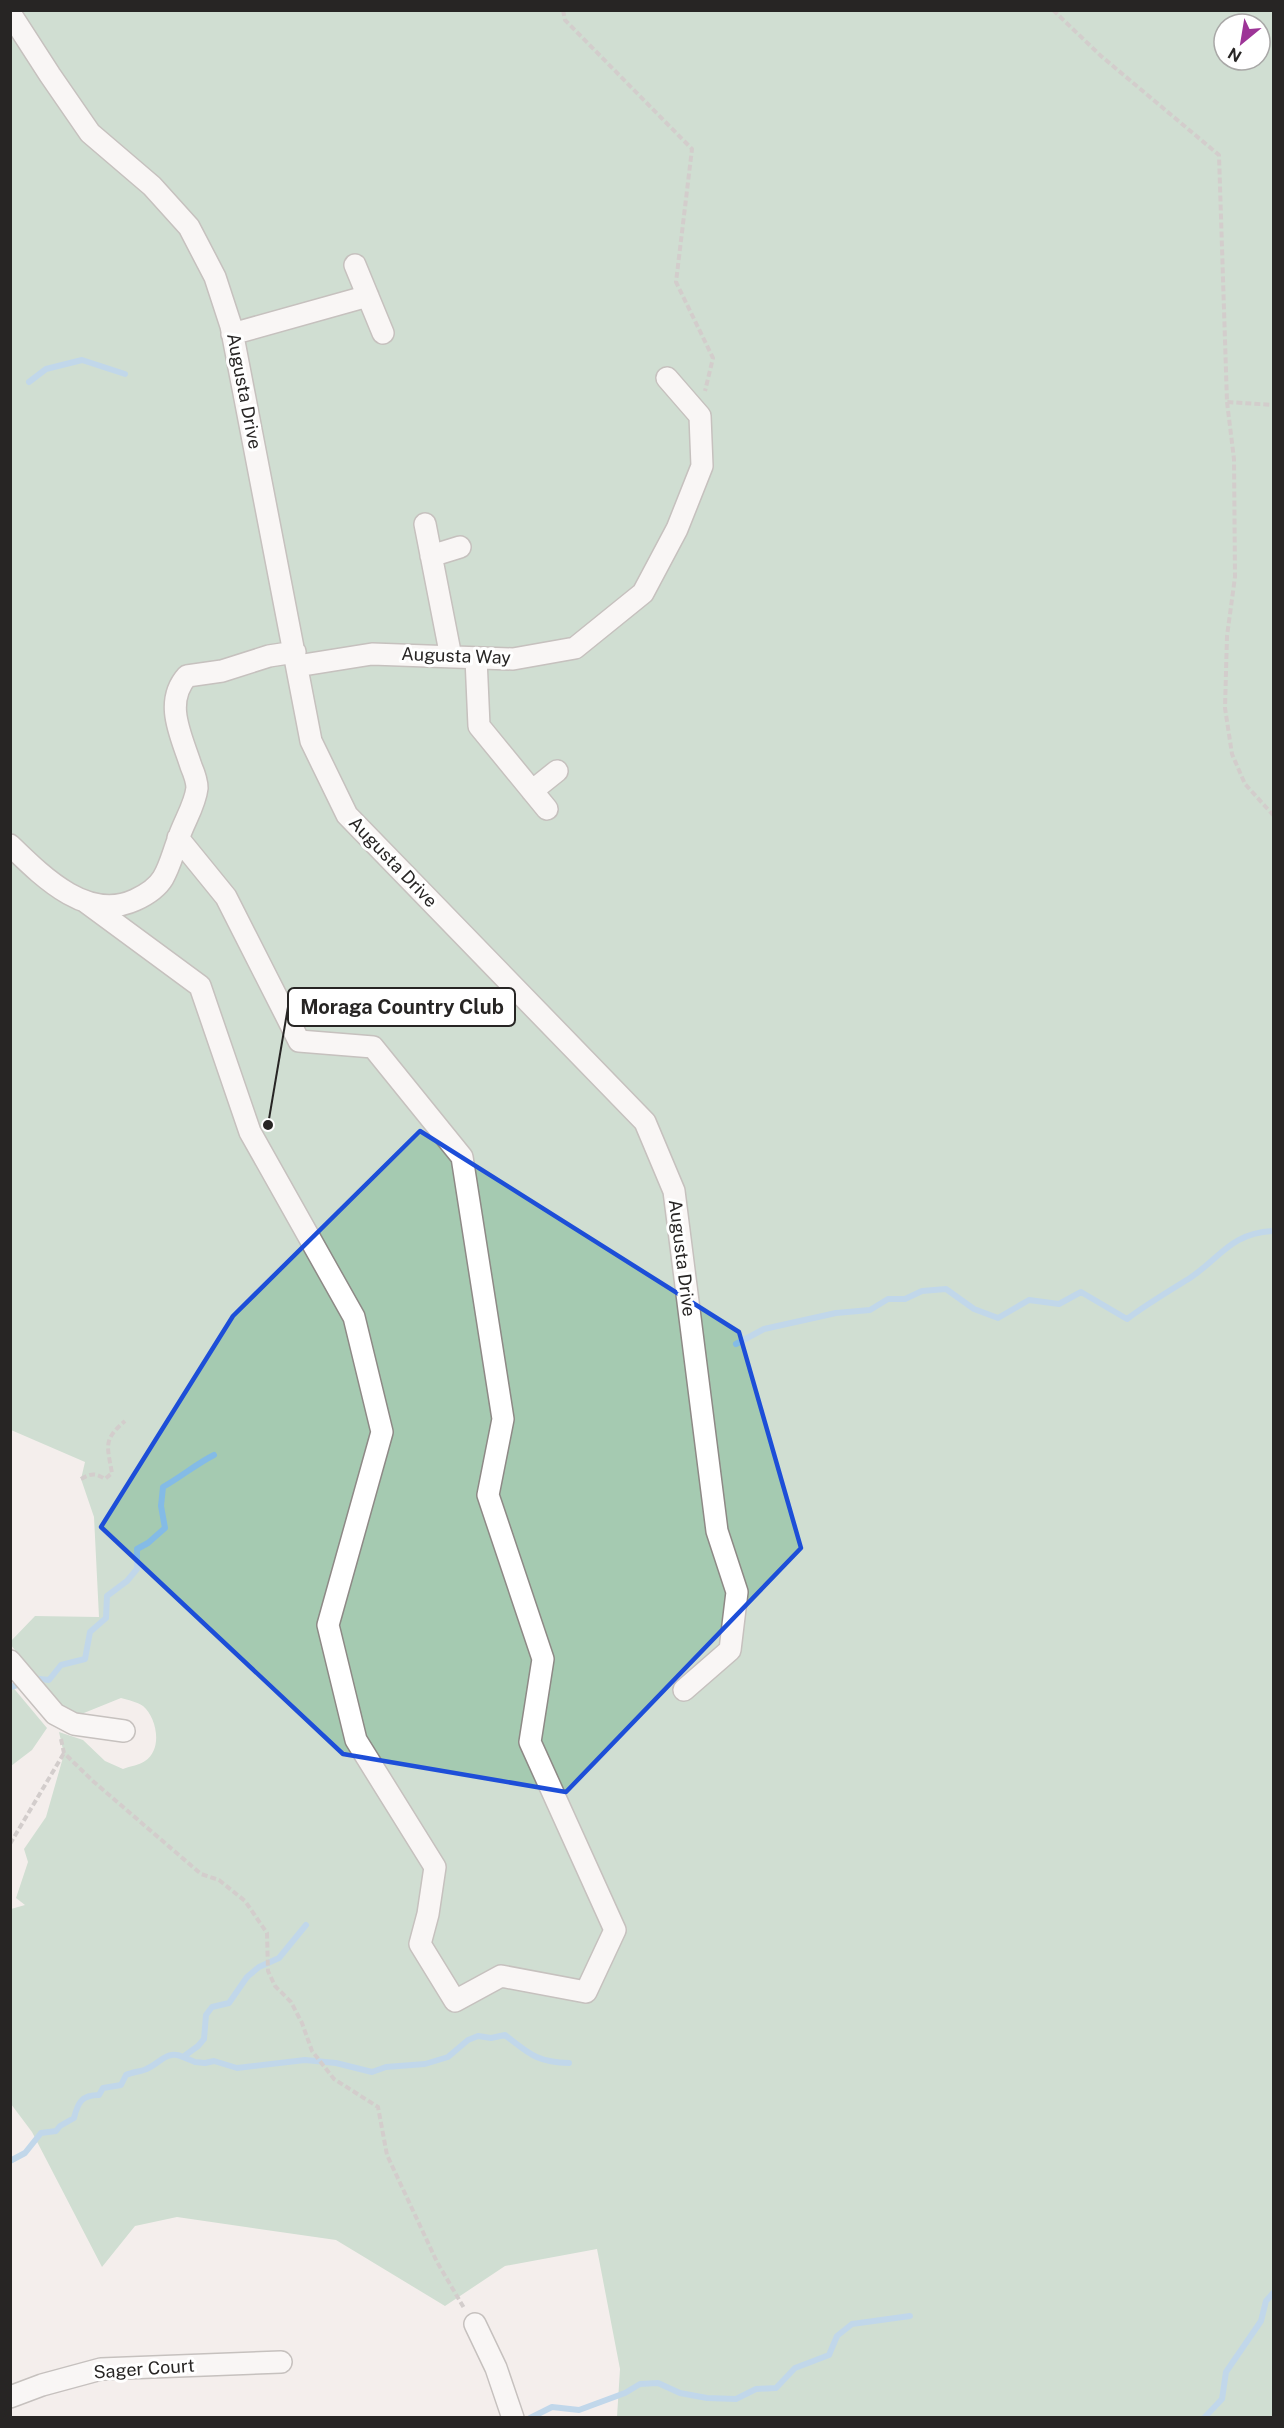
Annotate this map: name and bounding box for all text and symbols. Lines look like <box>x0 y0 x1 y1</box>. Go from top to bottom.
north arrow <box>1212 12 1272 72</box>
text: N <box>1225 43 1245 66</box>
street label: Augusta Drive <box>223 331 266 451</box>
street label: Augusta Way <box>401 643 512 668</box>
street label: Augusta Drive <box>345 812 442 911</box>
callout: Moraga Country Club <box>288 988 515 1026</box>
text: Moraga Country Club <box>300 995 504 1019</box>
street label: Augusta Drive <box>665 1198 700 1318</box>
street label: Sager Court <box>93 2354 195 2383</box>

